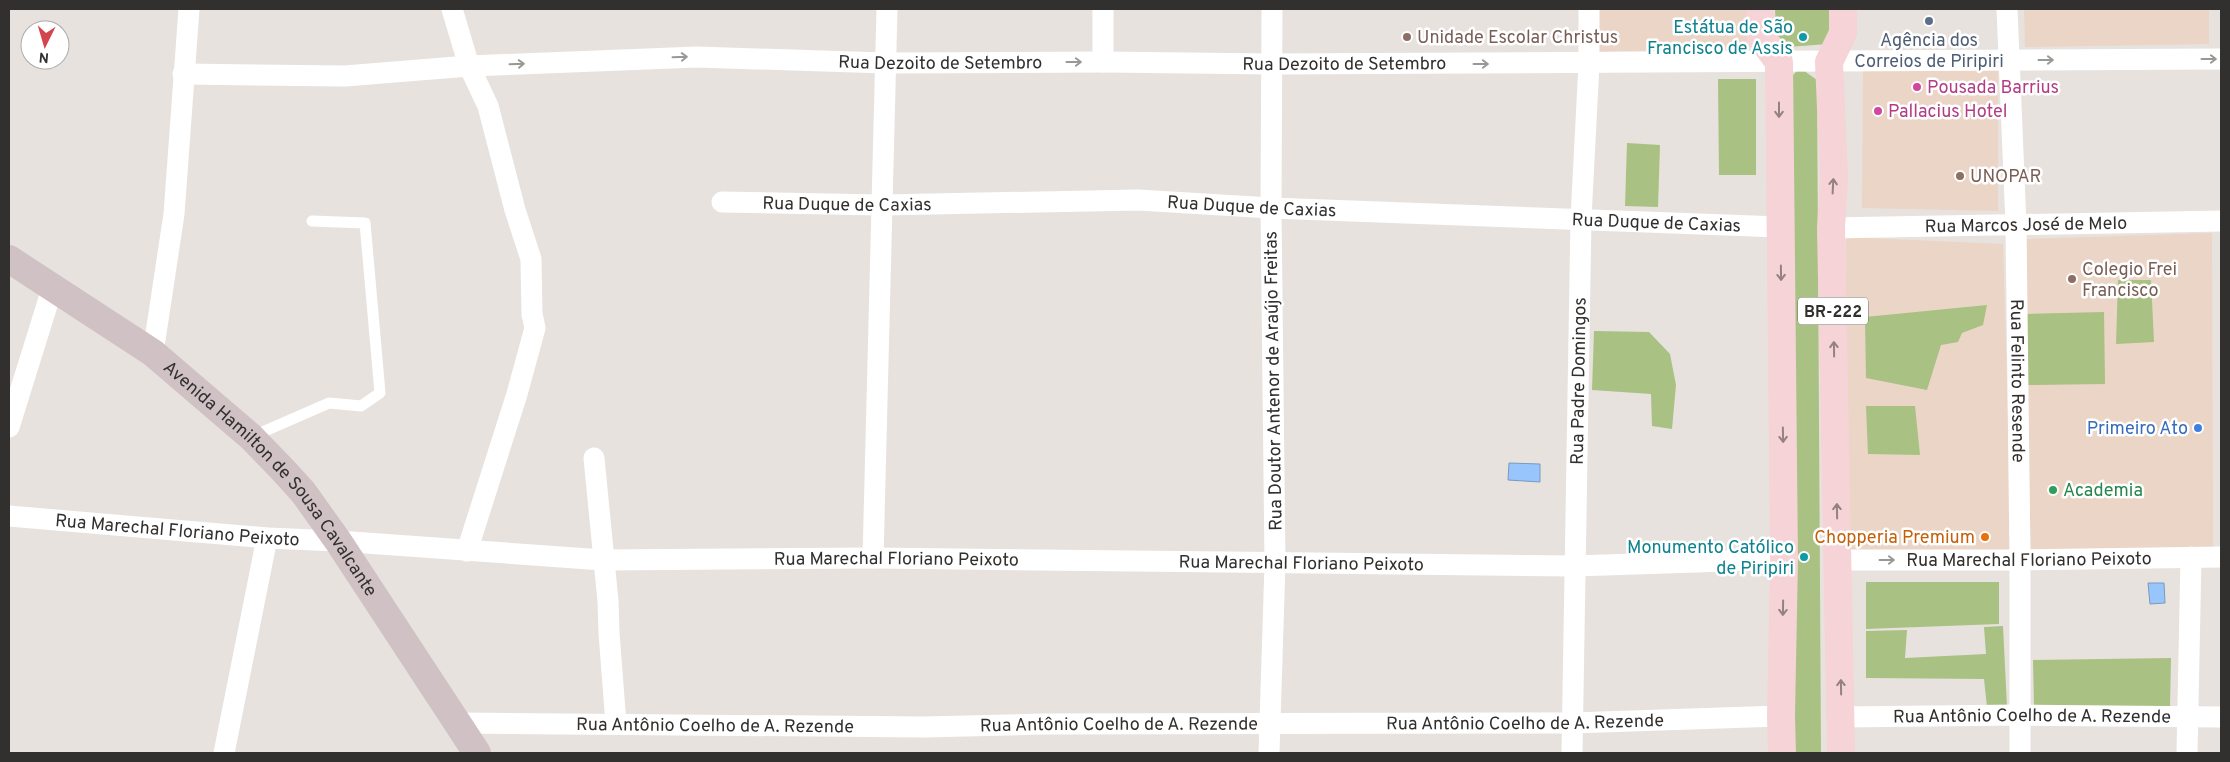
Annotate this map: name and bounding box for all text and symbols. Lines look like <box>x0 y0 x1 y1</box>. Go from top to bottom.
marker: Agência dos Correios de Piripiri <box>1923 15 1935 27</box>
place label: Estátua de São Francisco de Assis <box>1647 17 1793 61</box>
north arrow <box>20 20 70 70</box>
place label: Unidade Escolar Christus <box>1417 27 1618 50</box>
place label: Agência dos Correios de Piripiri <box>1854 30 2004 74</box>
marker: Unidade Escolar Christus <box>1401 31 1413 43</box>
marker: Estátua de São Francisco de Assis <box>1797 31 1809 43</box>
text: N <box>38 48 50 65</box>
street label: Rua Dezoito de Setembro <box>838 52 1042 76</box>
one-way arrow <box>671 53 687 62</box>
street label: Rua Dezoito de Setembro <box>1242 53 1446 77</box>
one-way arrow <box>2200 54 2216 64</box>
one-way arrow <box>2038 55 2054 65</box>
one-way arrow <box>1066 57 1082 67</box>
one-way arrow <box>509 59 525 69</box>
one-way arrow <box>1473 59 1489 69</box>
place label: Pousada Barrius <box>1927 77 2059 100</box>
marker: Pousada Barrius <box>1911 81 1923 93</box>
place label: Pallacius Hotel <box>1888 101 2008 124</box>
one-way arrow <box>1774 102 1784 118</box>
marker: Pallacius Hotel <box>1872 105 1884 117</box>
place label: UNOPAR <box>1970 166 2041 189</box>
marker: UNOPAR <box>1954 170 1966 182</box>
one-way arrow <box>1829 179 1838 195</box>
street label: Rua Duque de Caxias <box>1166 192 1337 223</box>
street label: Rua Duque de Caxias <box>762 193 932 218</box>
street label: Rua Duque de Caxias <box>1571 209 1741 239</box>
street label: Rua Marcos José de Melo <box>1925 213 2127 239</box>
street label: Rua Doutor Antenor de Araújo Freitas <box>1260 231 1289 531</box>
place label: Colegio Frei Francisco <box>2082 259 2177 303</box>
one-way arrow <box>1776 264 1786 281</box>
marker: Colegio Frei Francisco <box>2066 273 2078 285</box>
street label: Rua Padre Domingos <box>1567 297 1593 465</box>
road number: BR-222 <box>1798 298 1868 324</box>
street label: Rua Felinto Resende <box>2004 299 2029 463</box>
one-way arrow <box>1829 341 1839 358</box>
street label: Avenida Hamilton de Sousa Cavalcante <box>158 357 381 602</box>
place label: Primeiro Ato <box>2087 418 2188 441</box>
marker: Primeiro Ato <box>2192 422 2204 434</box>
one-way arrow <box>1778 427 1788 443</box>
place label: Academia <box>2063 480 2143 503</box>
marker: Academia <box>2047 484 2059 496</box>
one-way arrow <box>1833 504 1842 520</box>
street label: Rua Marechal Floriano Peixoto <box>54 510 300 552</box>
place label: Chopperia Premium <box>1814 527 1975 550</box>
marker: Chopperia Premium <box>1979 531 1991 543</box>
place label: Monumento Católico de Piripiri <box>1627 537 1794 581</box>
street label: Rua Marechal Floriano Peixoto <box>774 548 1019 573</box>
street label: Rua Marechal Floriano Peixoto <box>1906 548 2152 573</box>
street label: Rua Marechal Floriano Peixoto <box>1179 551 1424 577</box>
marker: Monumento Católico de Piripiri <box>1798 551 1810 563</box>
one-way arrow <box>1878 555 1895 565</box>
one-way arrow <box>1778 599 1788 615</box>
one-way arrow <box>1836 679 1846 696</box>
street label: Rua Antônio Coelho de A. Rezende <box>1893 705 2171 730</box>
street label: Rua Antônio Coelho de A. Rezende <box>1386 710 1664 736</box>
street label: Rua Antônio Coelho de A. Rezende <box>576 714 854 739</box>
street label: Rua Antônio Coelho de A. Rezende <box>980 714 1258 739</box>

